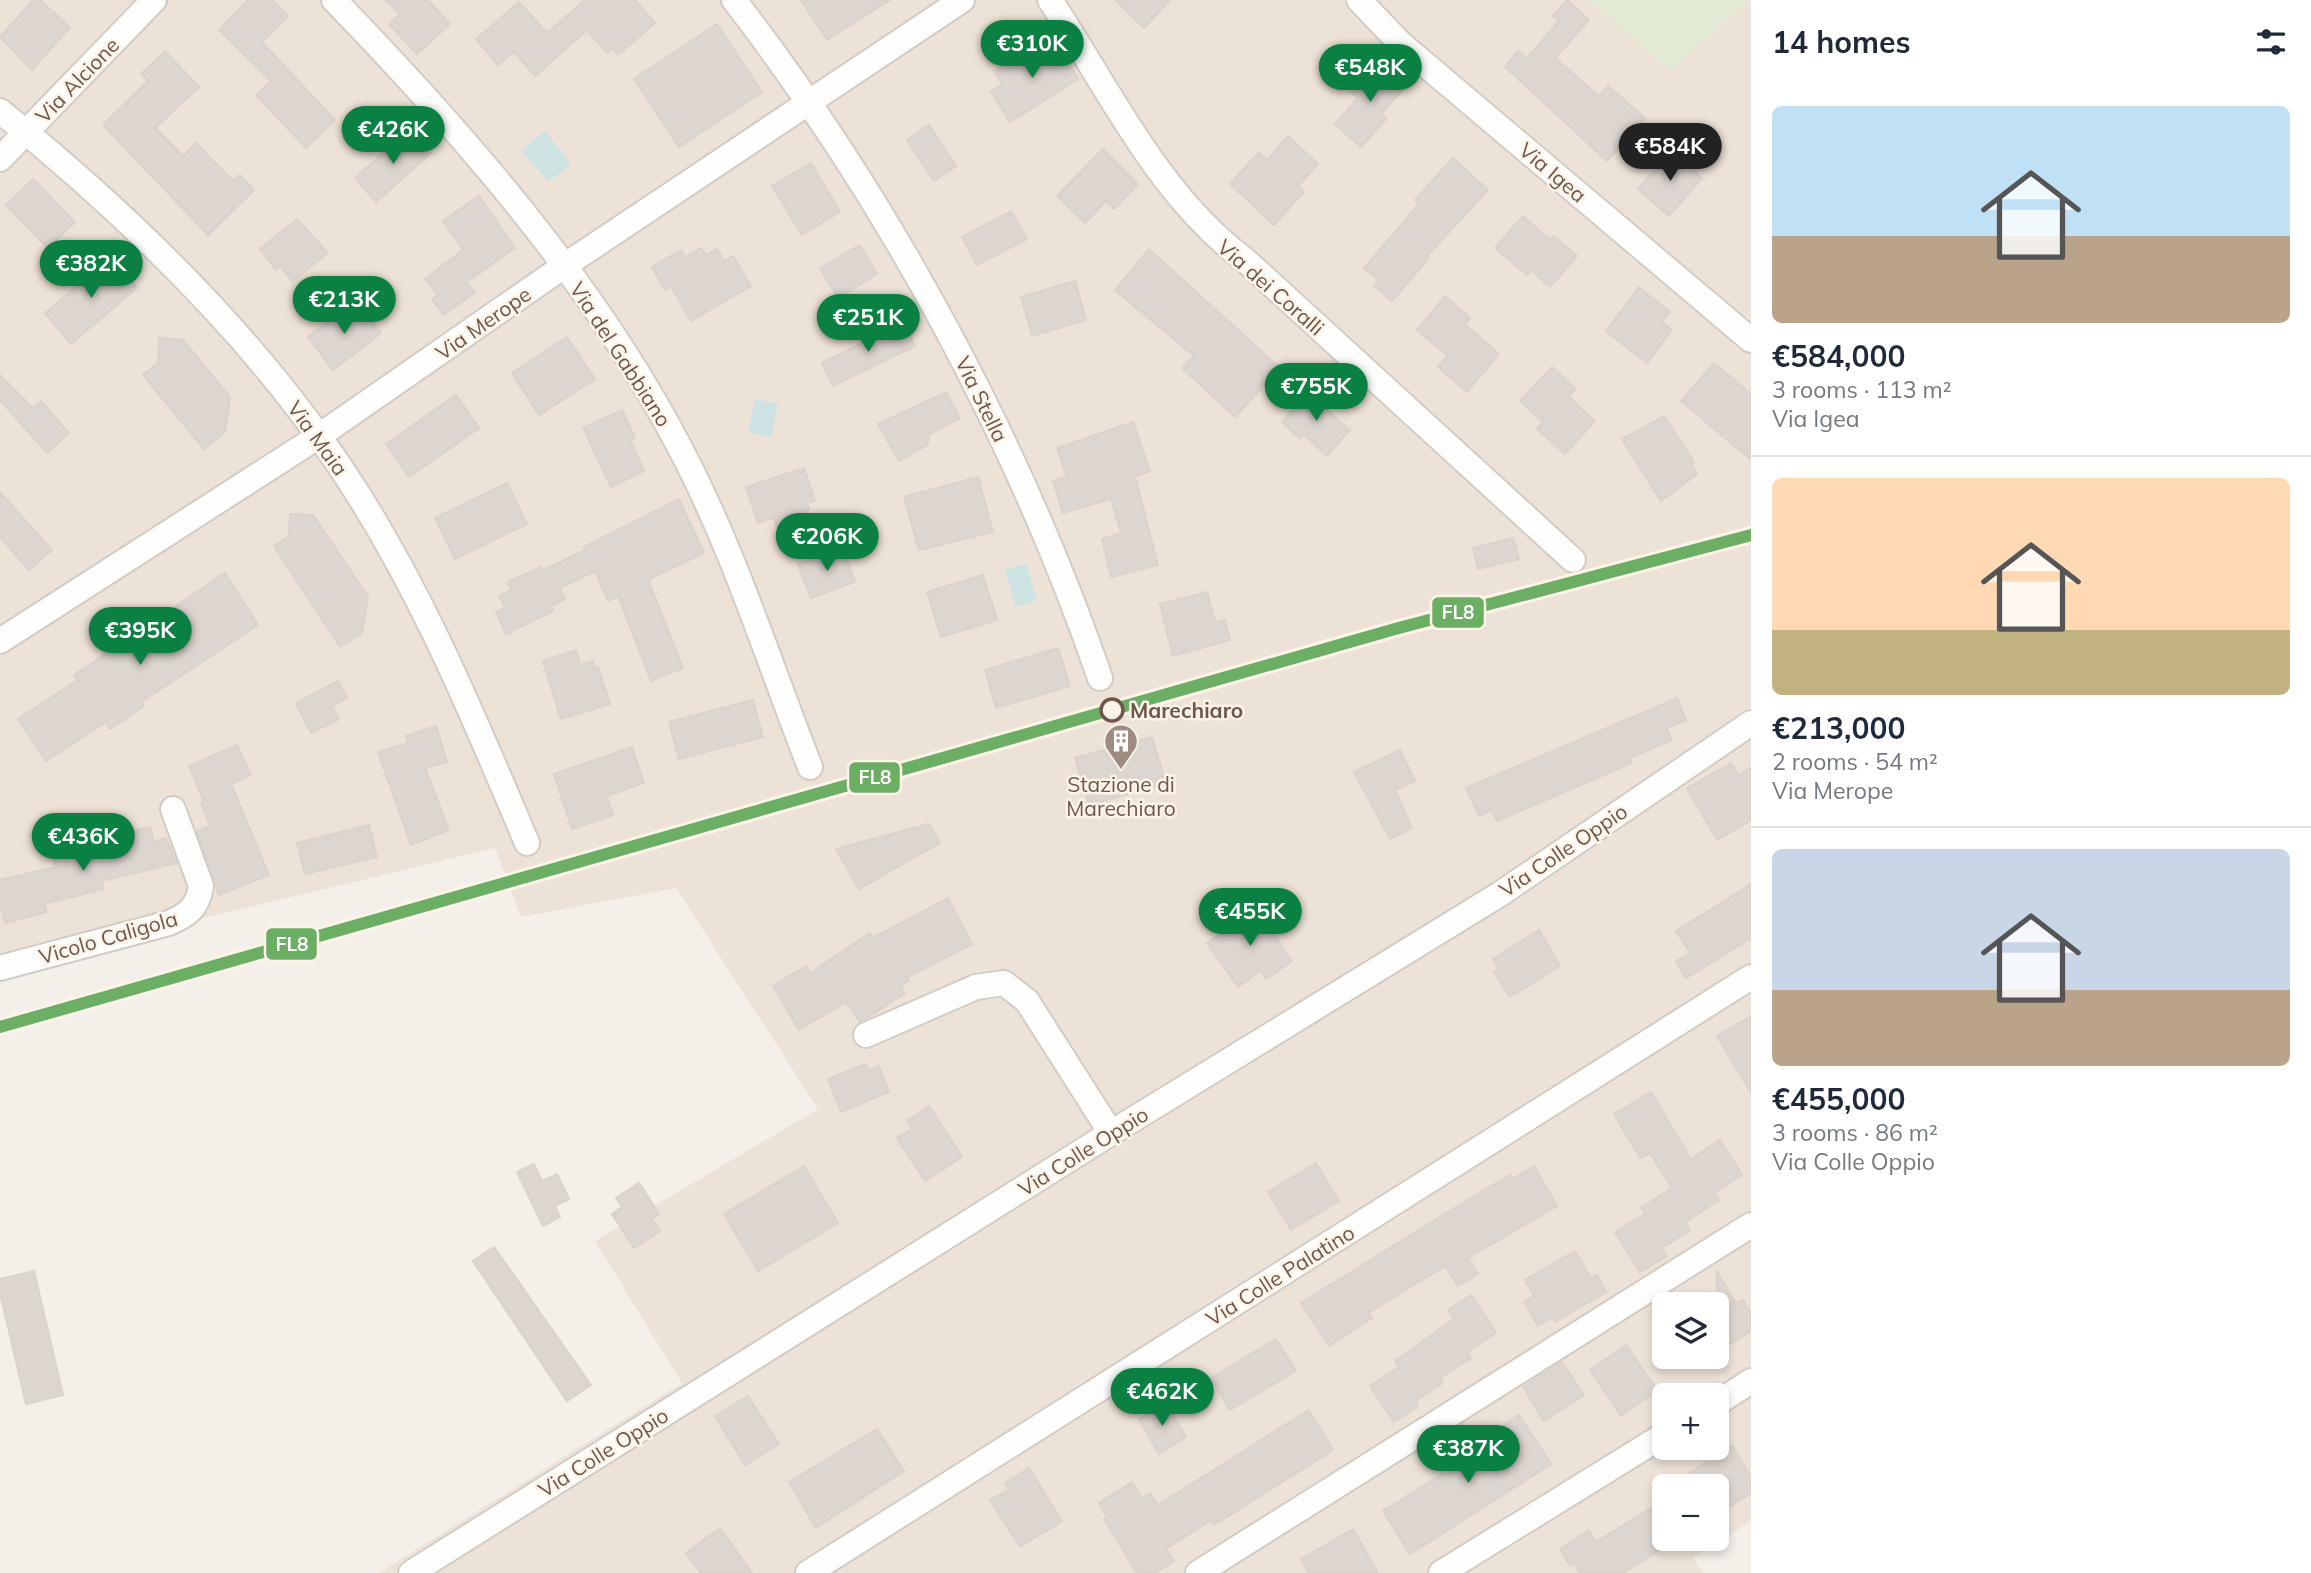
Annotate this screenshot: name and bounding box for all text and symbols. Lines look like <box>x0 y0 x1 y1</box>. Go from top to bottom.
pin: €310K <box>983 20 1081 80</box>
text: 14 homes <box>1772 23 1911 61</box>
icon: filters <box>2252 23 2290 61</box>
text: €310K <box>997 28 1067 57</box>
street label: Via Alcione <box>30 32 124 128</box>
pin: €548K <box>1321 44 1419 104</box>
text: €548K <box>1335 52 1405 81</box>
pin: €426K <box>344 106 442 166</box>
text: €426K <box>358 114 428 143</box>
pin: €584K <box>1621 124 1719 183</box>
text: €584K <box>1635 131 1705 160</box>
street label: Via Igea <box>1514 136 1592 208</box>
icon: home <box>1968 152 2094 278</box>
street label: Via dei Coralli <box>1212 234 1330 340</box>
pin: €382K <box>42 240 140 300</box>
text: €382K <box>56 248 126 277</box>
pin: €213K <box>295 276 393 336</box>
street label: Via del Gabbiano <box>565 277 677 431</box>
street label: Via Merope <box>430 281 536 365</box>
text: €213K <box>309 284 379 313</box>
pin: €251K <box>819 294 917 354</box>
text: €251K <box>833 302 903 331</box>
text: €584,000 <box>1772 337 1905 375</box>
street label: Via Stella <box>950 352 1014 446</box>
pin: €755K <box>1267 364 1365 423</box>
text: €755K <box>1281 371 1351 400</box>
text: 3 rooms · 113 m² <box>1772 375 1952 404</box>
street label: Via Maia <box>282 396 354 480</box>
text: Via Igea <box>1772 404 1859 433</box>
pin: €206K <box>778 514 876 573</box>
text: €206K <box>792 521 862 550</box>
icon: home <box>1968 524 2094 650</box>
line badge: FL8 <box>1431 596 1485 629</box>
text: FL8 <box>1442 600 1474 624</box>
pin: €395K <box>91 608 189 667</box>
text: €395K <box>105 615 175 644</box>
place label: Marechiaro <box>1130 697 1243 723</box>
marker: Marechiaro <box>1100 698 1124 722</box>
text: €213,000 <box>1772 709 1905 747</box>
building icon: Stazione di Marechiaro <box>1102 722 1140 771</box>
text: 2 rooms · 54 m² <box>1772 747 1938 776</box>
line badge: FL8 <box>848 761 901 794</box>
text: FL8 <box>859 765 891 789</box>
place label: Stazione di Marechiaro <box>1066 771 1176 821</box>
text: Via Merope <box>1772 776 1893 805</box>
street label: Via Colle Oppio <box>1494 798 1632 902</box>
pin: €436K <box>34 814 132 873</box>
text: €436K <box>48 821 118 850</box>
pin: €455K <box>1201 888 1299 948</box>
icon: home <box>1968 895 2094 1021</box>
text: €455K <box>1215 896 1285 925</box>
street label: Vicolo Caligola <box>36 905 180 969</box>
line badge: FL8 <box>265 927 318 961</box>
text: FL8 <box>276 932 308 956</box>
text: €455,000 <box>1772 1080 1905 1118</box>
street label: Via Colle Oppio <box>1013 1101 1153 1201</box>
text: 3 rooms · 86 m² <box>1772 1118 1938 1147</box>
text: Via Colle Oppio <box>1772 1147 1935 1176</box>
street label: Via Colle Palatino <box>1201 1219 1359 1331</box>
map controls <box>1652 1292 1729 1551</box>
button: layers <box>1652 1292 1729 1369</box>
pin: €462K <box>1113 1368 1211 1428</box>
text: €462K <box>1127 1376 1197 1405</box>
button: + <box>1652 1383 1729 1460</box>
street label: Via Colle Oppio <box>533 1402 673 1502</box>
pin: €387K <box>1419 1426 1517 1485</box>
text: €387K <box>1433 1433 1503 1462</box>
button: − <box>1652 1474 1729 1551</box>

